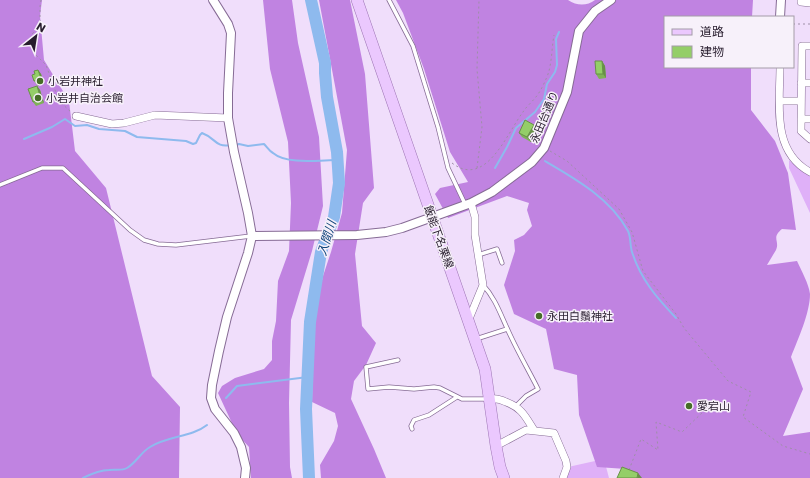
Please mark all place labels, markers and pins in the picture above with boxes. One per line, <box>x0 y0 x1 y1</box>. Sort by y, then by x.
place label: 小岩井神社 <box>48 73 103 89</box>
marker: 小岩井神社 <box>35 76 45 86</box>
place label: 小岩井自治会館 <box>46 90 123 106</box>
marker: 小岩井自治会館 <box>33 93 43 103</box>
place label: 永田白鬚神社 <box>547 308 613 324</box>
marker: 永田白鬚神社 <box>534 311 544 321</box>
place label: 愛宕山 <box>697 398 730 414</box>
marker: 愛宕山 <box>684 401 694 411</box>

